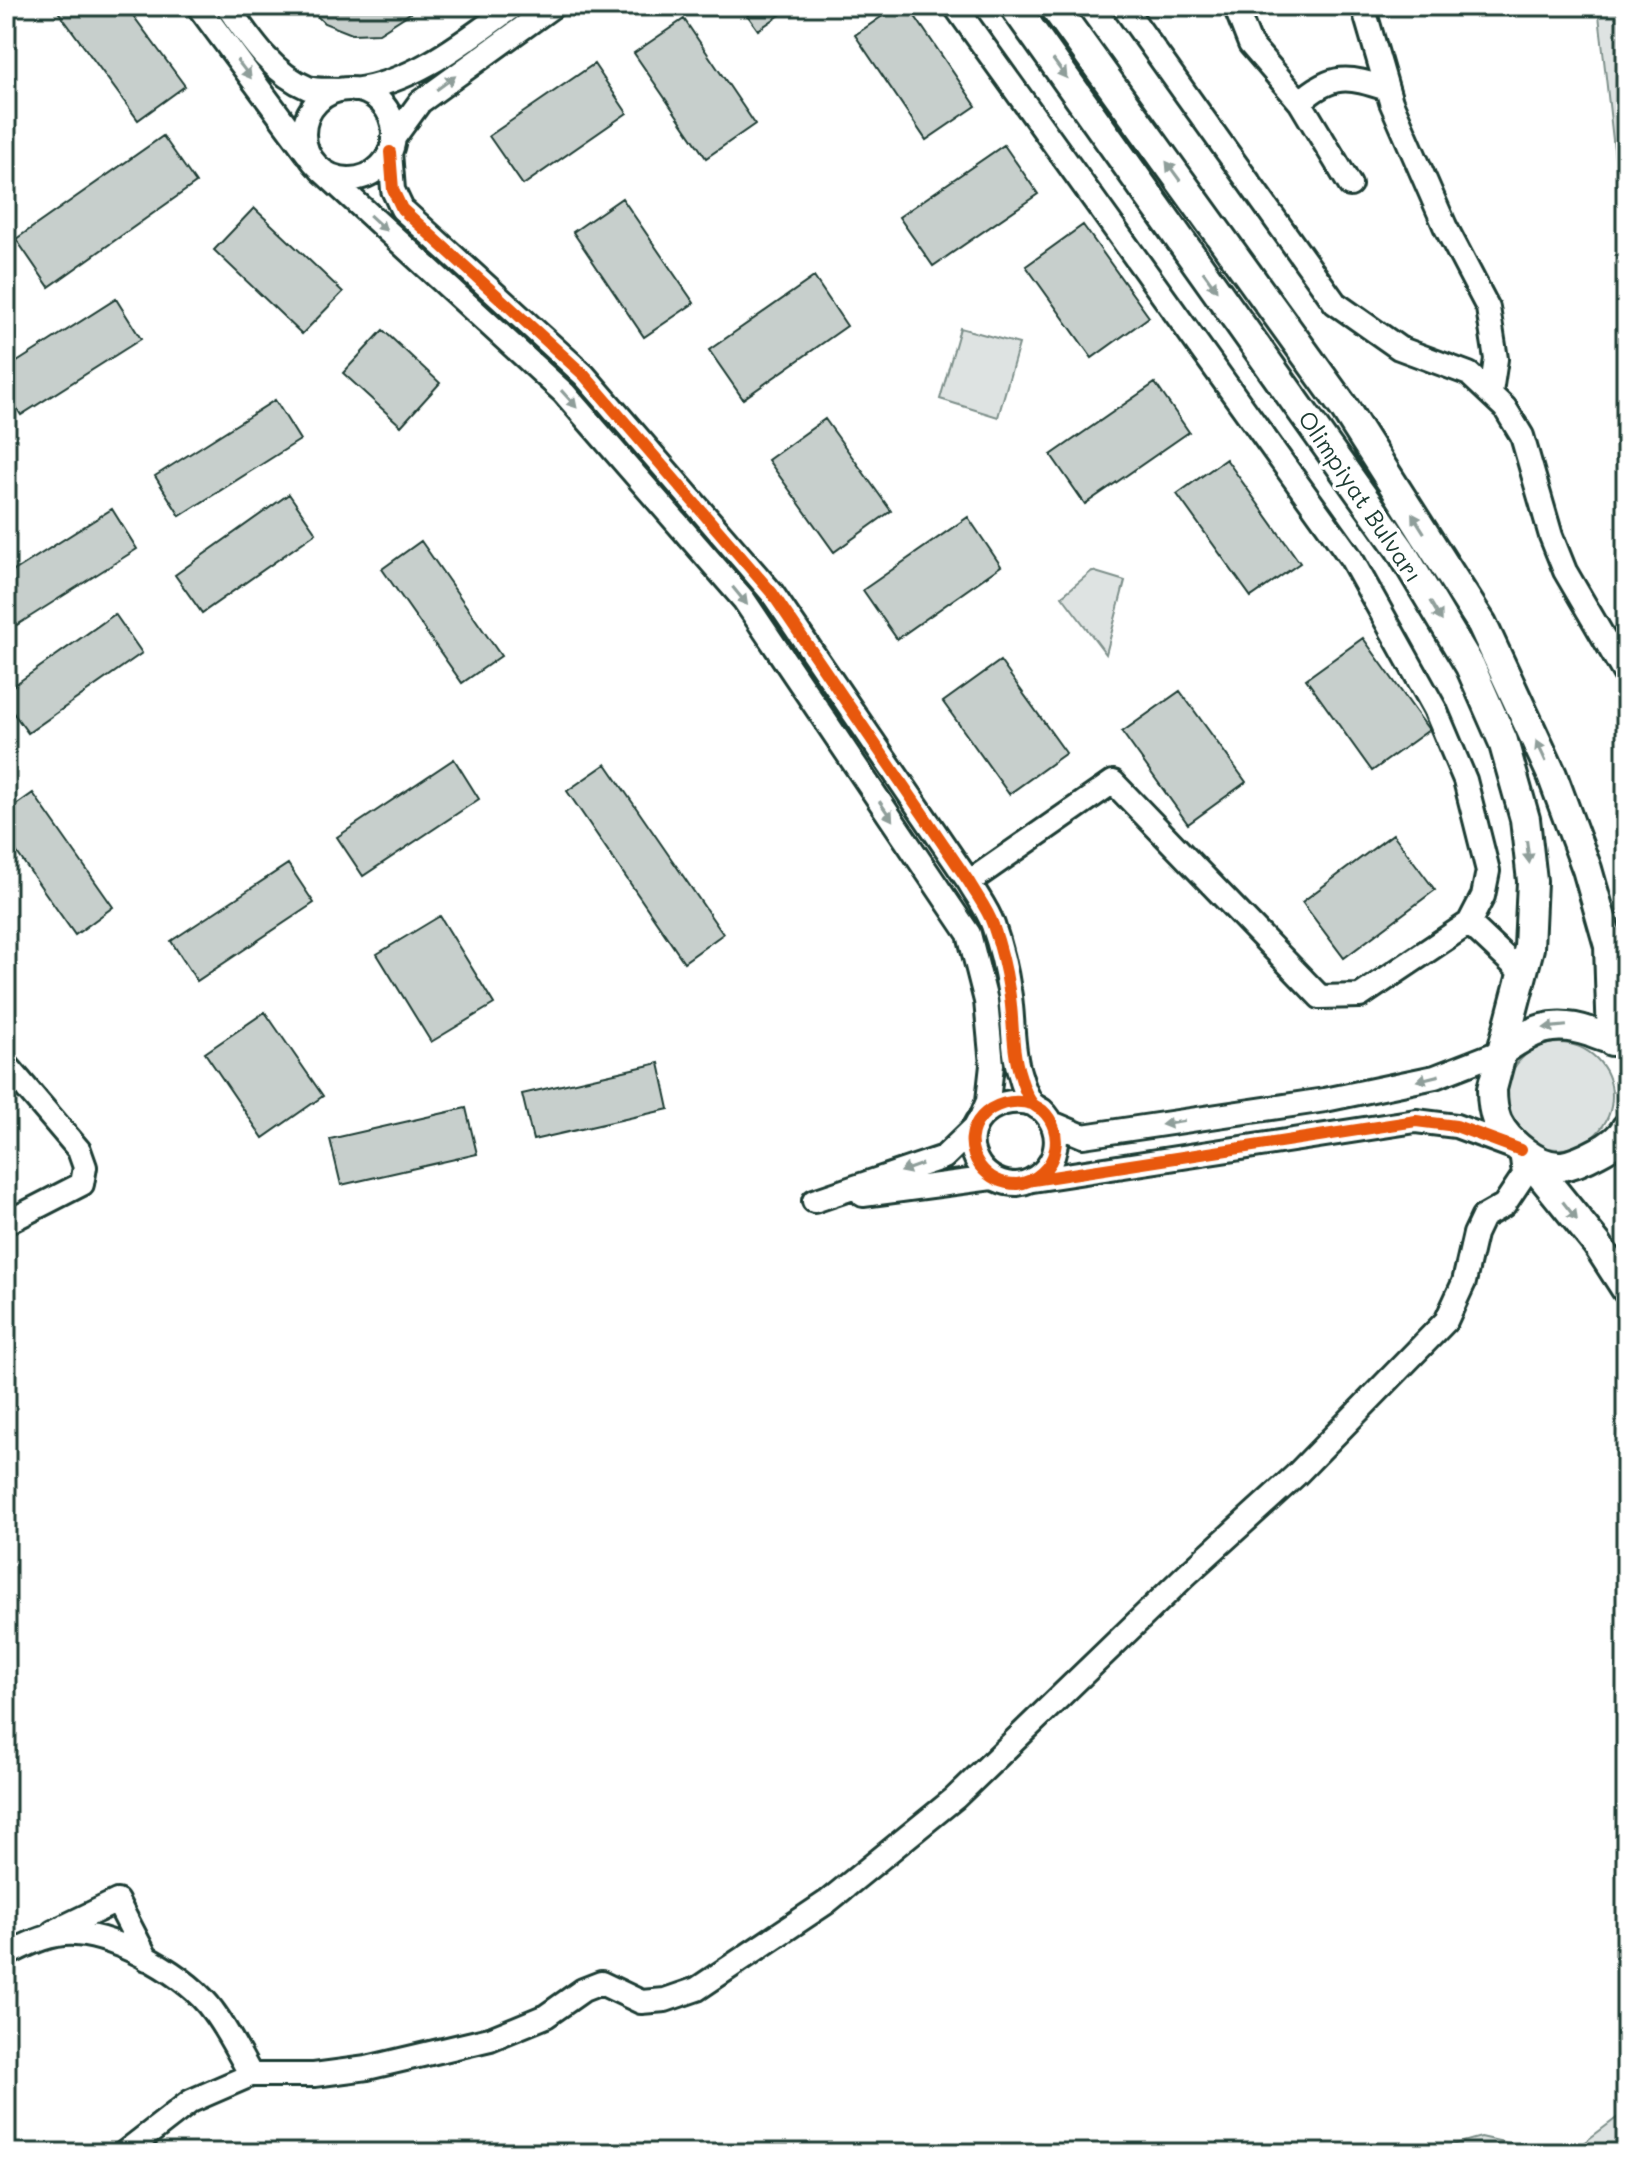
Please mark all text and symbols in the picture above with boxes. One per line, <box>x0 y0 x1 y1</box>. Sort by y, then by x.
one-way arrow <box>236 58 252 79</box>
one-way arrow <box>1052 58 1068 80</box>
one-way arrow <box>436 76 457 91</box>
one-way arrow <box>1166 161 1182 182</box>
one-way arrow <box>369 213 388 231</box>
one-way arrow <box>1202 271 1217 292</box>
one-way arrow <box>560 390 578 409</box>
street label: Olimpiyat Bulvarı <box>1292 404 1430 588</box>
one-way arrow <box>1410 512 1425 533</box>
one-way arrow <box>731 586 747 606</box>
one-way arrow <box>1429 600 1443 622</box>
one-way arrow <box>1534 739 1548 763</box>
one-way arrow <box>878 800 893 821</box>
one-way arrow <box>1522 839 1535 864</box>
one-way arrow <box>1542 1021 1567 1034</box>
one-way arrow <box>1416 1072 1441 1084</box>
one-way arrow <box>1160 1117 1185 1130</box>
one-way arrow <box>899 1162 923 1174</box>
one-way arrow <box>1561 1201 1578 1221</box>

